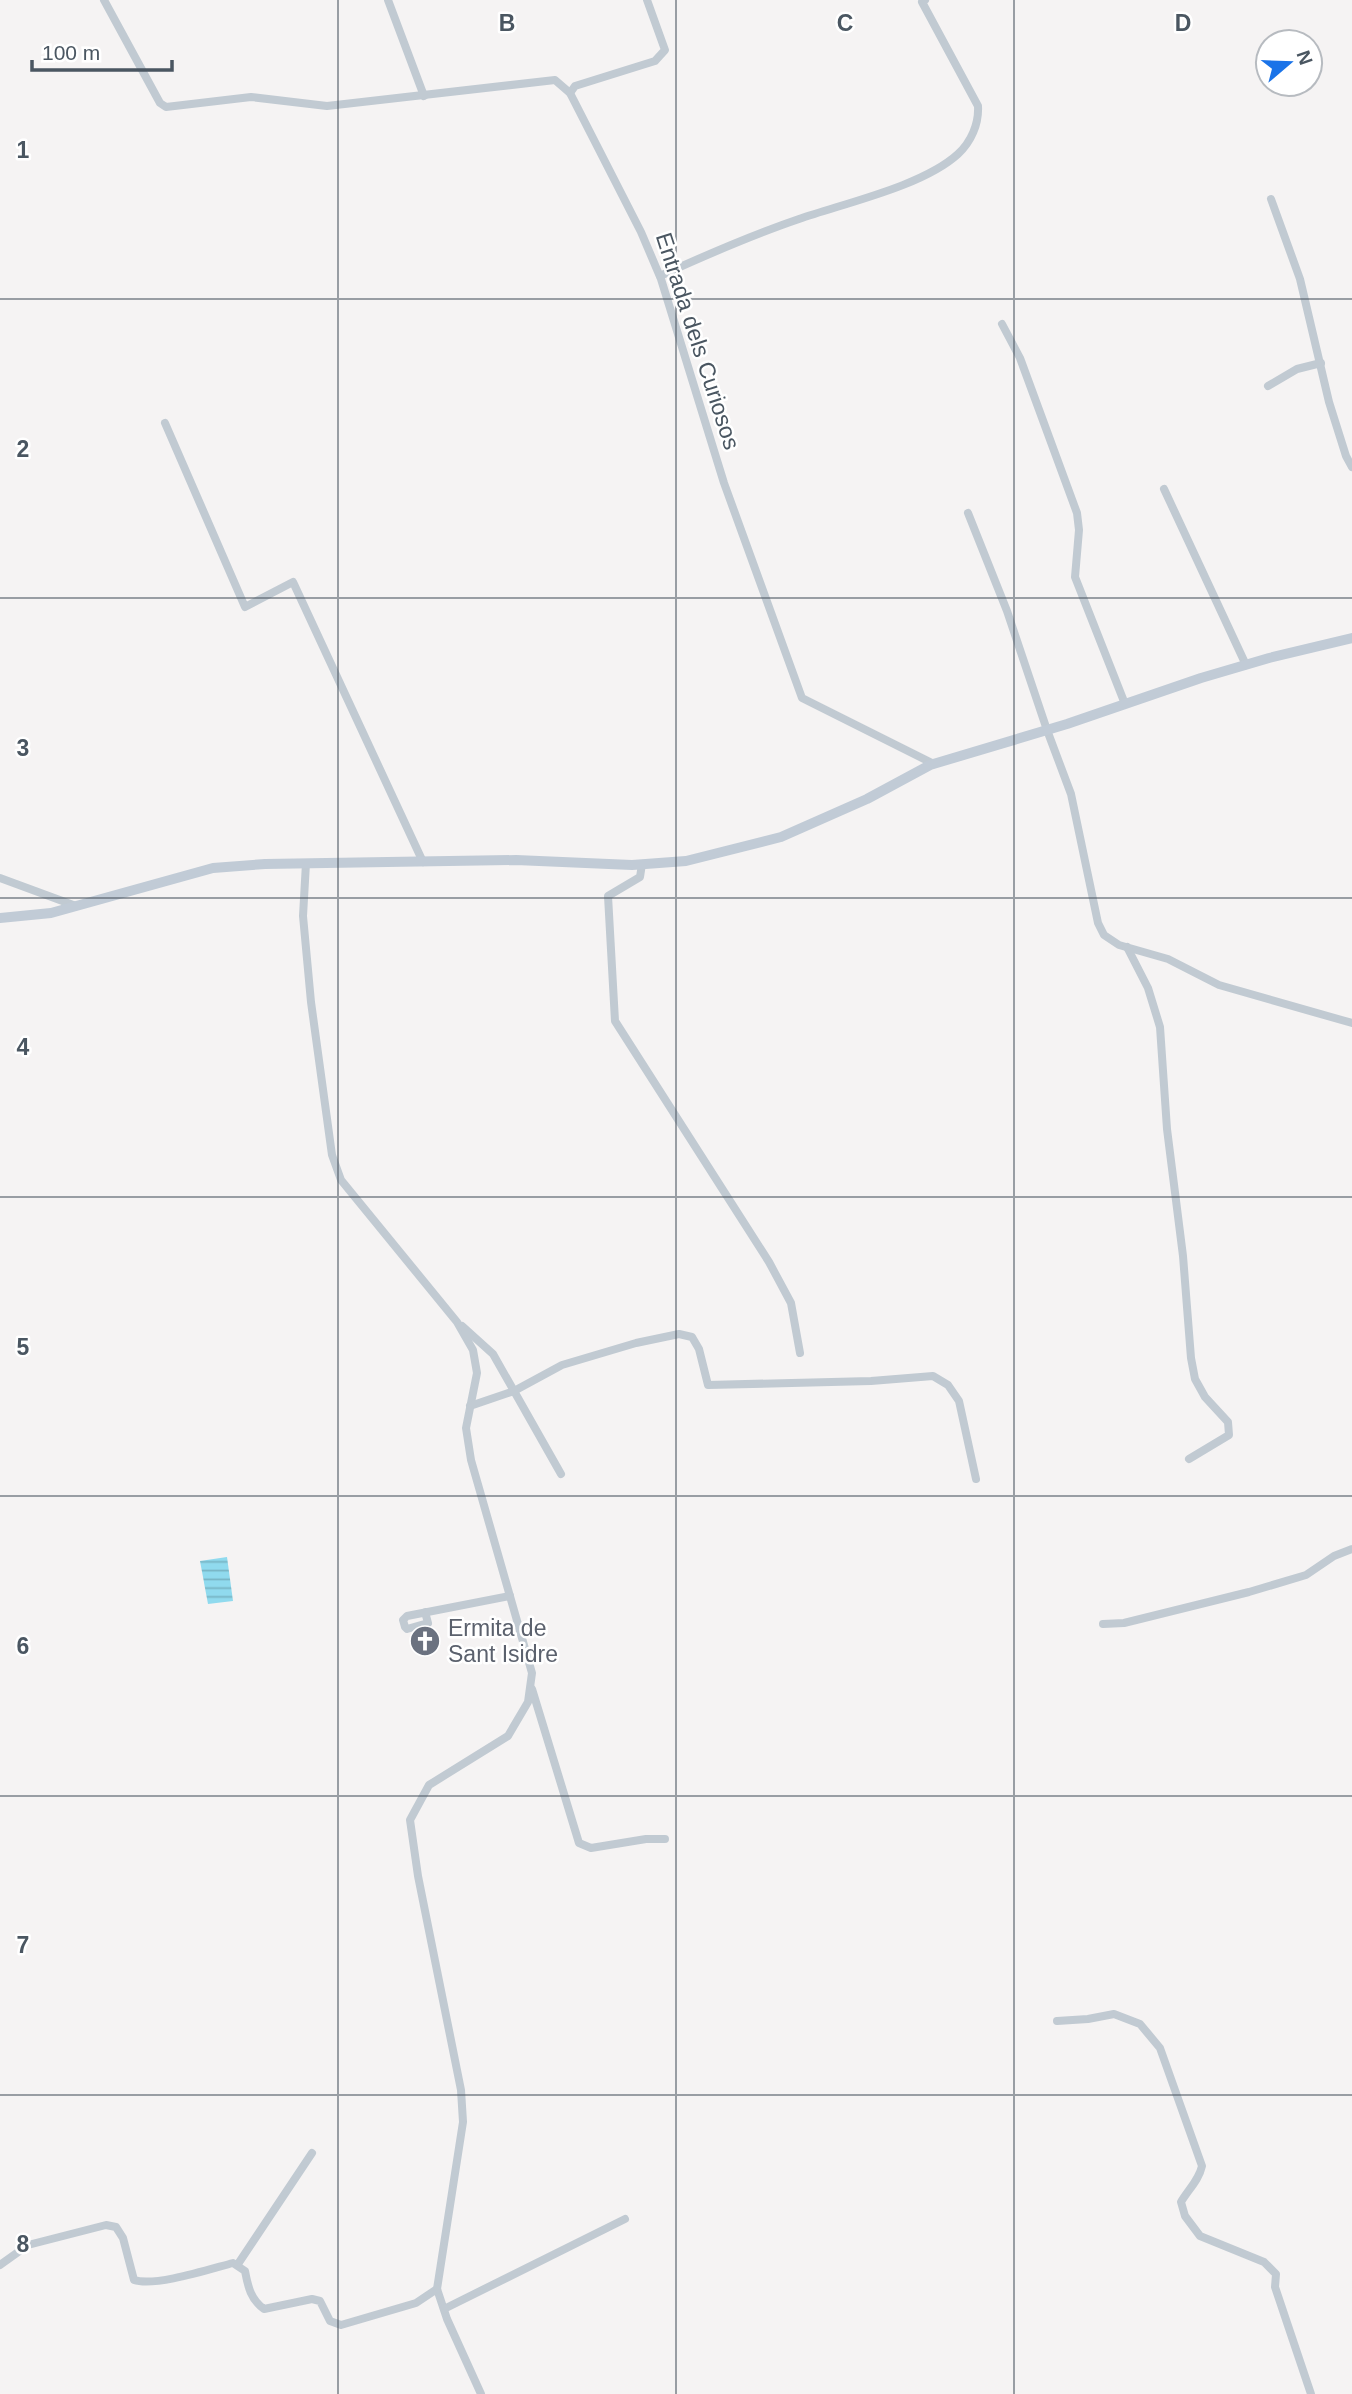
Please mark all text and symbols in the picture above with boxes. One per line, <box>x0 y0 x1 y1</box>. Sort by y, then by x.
text: B <box>499 10 515 36</box>
text: C <box>837 10 853 36</box>
text: D <box>1175 10 1191 36</box>
scale bar <box>32 28 172 72</box>
north arrow <box>1254 28 1324 98</box>
text: 100 m <box>42 41 100 64</box>
text: N <box>1292 48 1317 68</box>
text: 1 <box>17 137 30 163</box>
street label: Entrada dels Curiosos <box>651 229 745 453</box>
text: 2 <box>17 436 29 462</box>
text: 3 <box>17 735 29 761</box>
text: 4 <box>17 1034 30 1060</box>
text: 5 <box>17 1334 30 1360</box>
place label: Ermita de Sant Isidre <box>448 1615 558 1667</box>
church icon: Ermita de Sant Isidre <box>408 1624 442 1658</box>
text: 6 <box>17 1633 29 1659</box>
text: 7 <box>17 1932 29 1958</box>
text: 8 <box>17 2231 30 2257</box>

